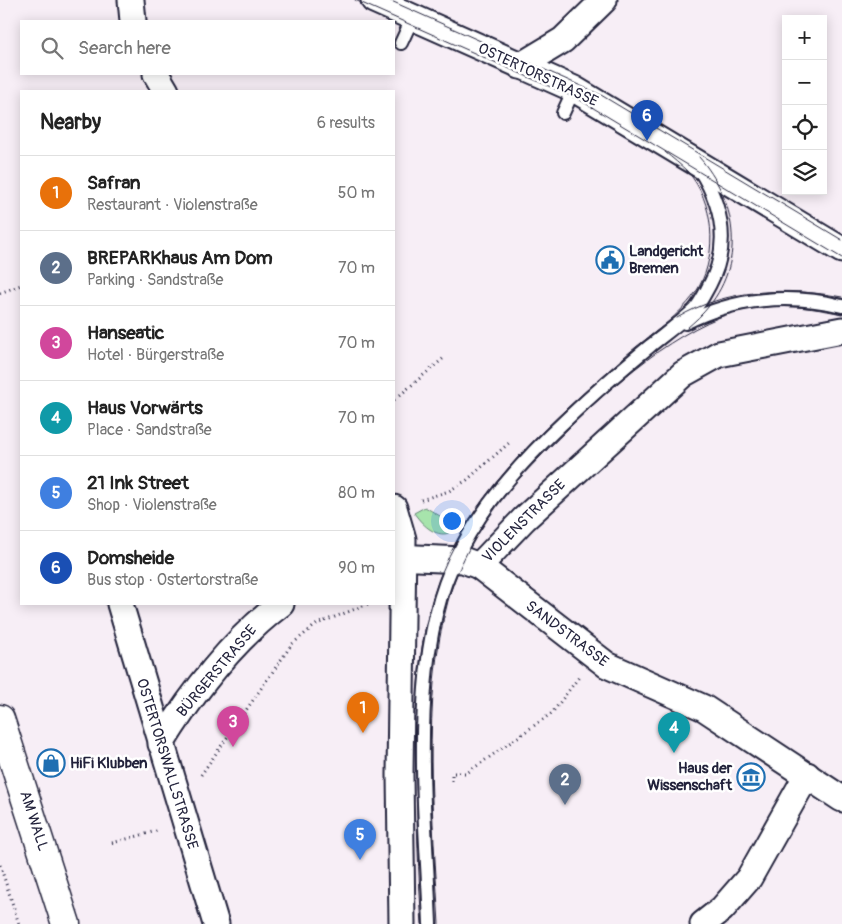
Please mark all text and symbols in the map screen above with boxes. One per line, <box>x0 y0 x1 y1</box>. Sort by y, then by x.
map controls <box>782 15 827 195</box>
button: + <box>782 15 827 60</box>
search box <box>20 20 395 75</box>
icon: search <box>38 34 66 62</box>
text: Search here <box>78 36 171 60</box>
street label: OSTERTORSTRASSE <box>475 39 601 111</box>
button: − <box>782 60 827 105</box>
pin: 6 <box>631 100 663 141</box>
button: locate <box>782 105 827 150</box>
text: Nearby <box>40 109 101 136</box>
text: 6 results <box>317 113 375 133</box>
button: layers <box>782 150 827 195</box>
text: Safran <box>87 171 140 195</box>
text: 1 <box>53 183 59 203</box>
text: 50 m <box>338 183 375 203</box>
text: Restaurant · Violenstraße <box>87 195 258 215</box>
place label: Landgericht Bremen <box>629 242 704 278</box>
public building icon: Landgericht Bremen <box>595 245 625 275</box>
text: BREPARKhaus Am Dom <box>87 246 273 270</box>
text: 2 <box>52 258 60 278</box>
text: 70 m <box>338 258 375 278</box>
text: Parking · Sandstraße <box>87 270 223 290</box>
text: Hanseatic <box>87 321 164 345</box>
text: 3 <box>52 333 60 353</box>
text: 70 m <box>338 333 375 353</box>
text: Hotel · Bürgerstraße <box>87 345 224 365</box>
text: Haus Vorwärts <box>87 396 203 420</box>
text: 4 <box>51 408 61 428</box>
text: 70 m <box>338 408 375 428</box>
text: Place · Sandstraße <box>87 420 212 440</box>
text: 21 Ink Street <box>87 471 189 495</box>
street label: VIOLENSTRASSE <box>478 475 570 567</box>
text: 5 <box>52 483 60 503</box>
text: 80 m <box>338 483 375 503</box>
text: Shop · Violenstraße <box>87 495 217 515</box>
your location <box>439 508 465 534</box>
text: Domsheide <box>87 546 174 570</box>
text: 6 <box>51 558 61 578</box>
text: 90 m <box>338 558 375 578</box>
text: Bus stop · Ostertorstraße <box>87 570 258 590</box>
street label: SANDSTRASSE <box>522 597 612 671</box>
street label: BÜRGERSTRASSE <box>173 621 261 721</box>
street label: OSTERTORSWALLSTRASSE <box>132 676 202 852</box>
pin: 1 <box>347 692 379 733</box>
pin: 3 <box>217 706 249 747</box>
pin: 4 <box>658 712 690 753</box>
shop icon: HiFi Klubben <box>36 748 66 778</box>
place label: HiFi Klubben <box>70 754 148 773</box>
place label: Haus der Wissenschaft <box>647 759 733 795</box>
museum icon: Haus der Wissenschaft <box>736 762 766 792</box>
pin: 2 <box>549 764 581 805</box>
street label: AM WALL <box>15 788 53 854</box>
pin: 5 <box>344 819 376 860</box>

